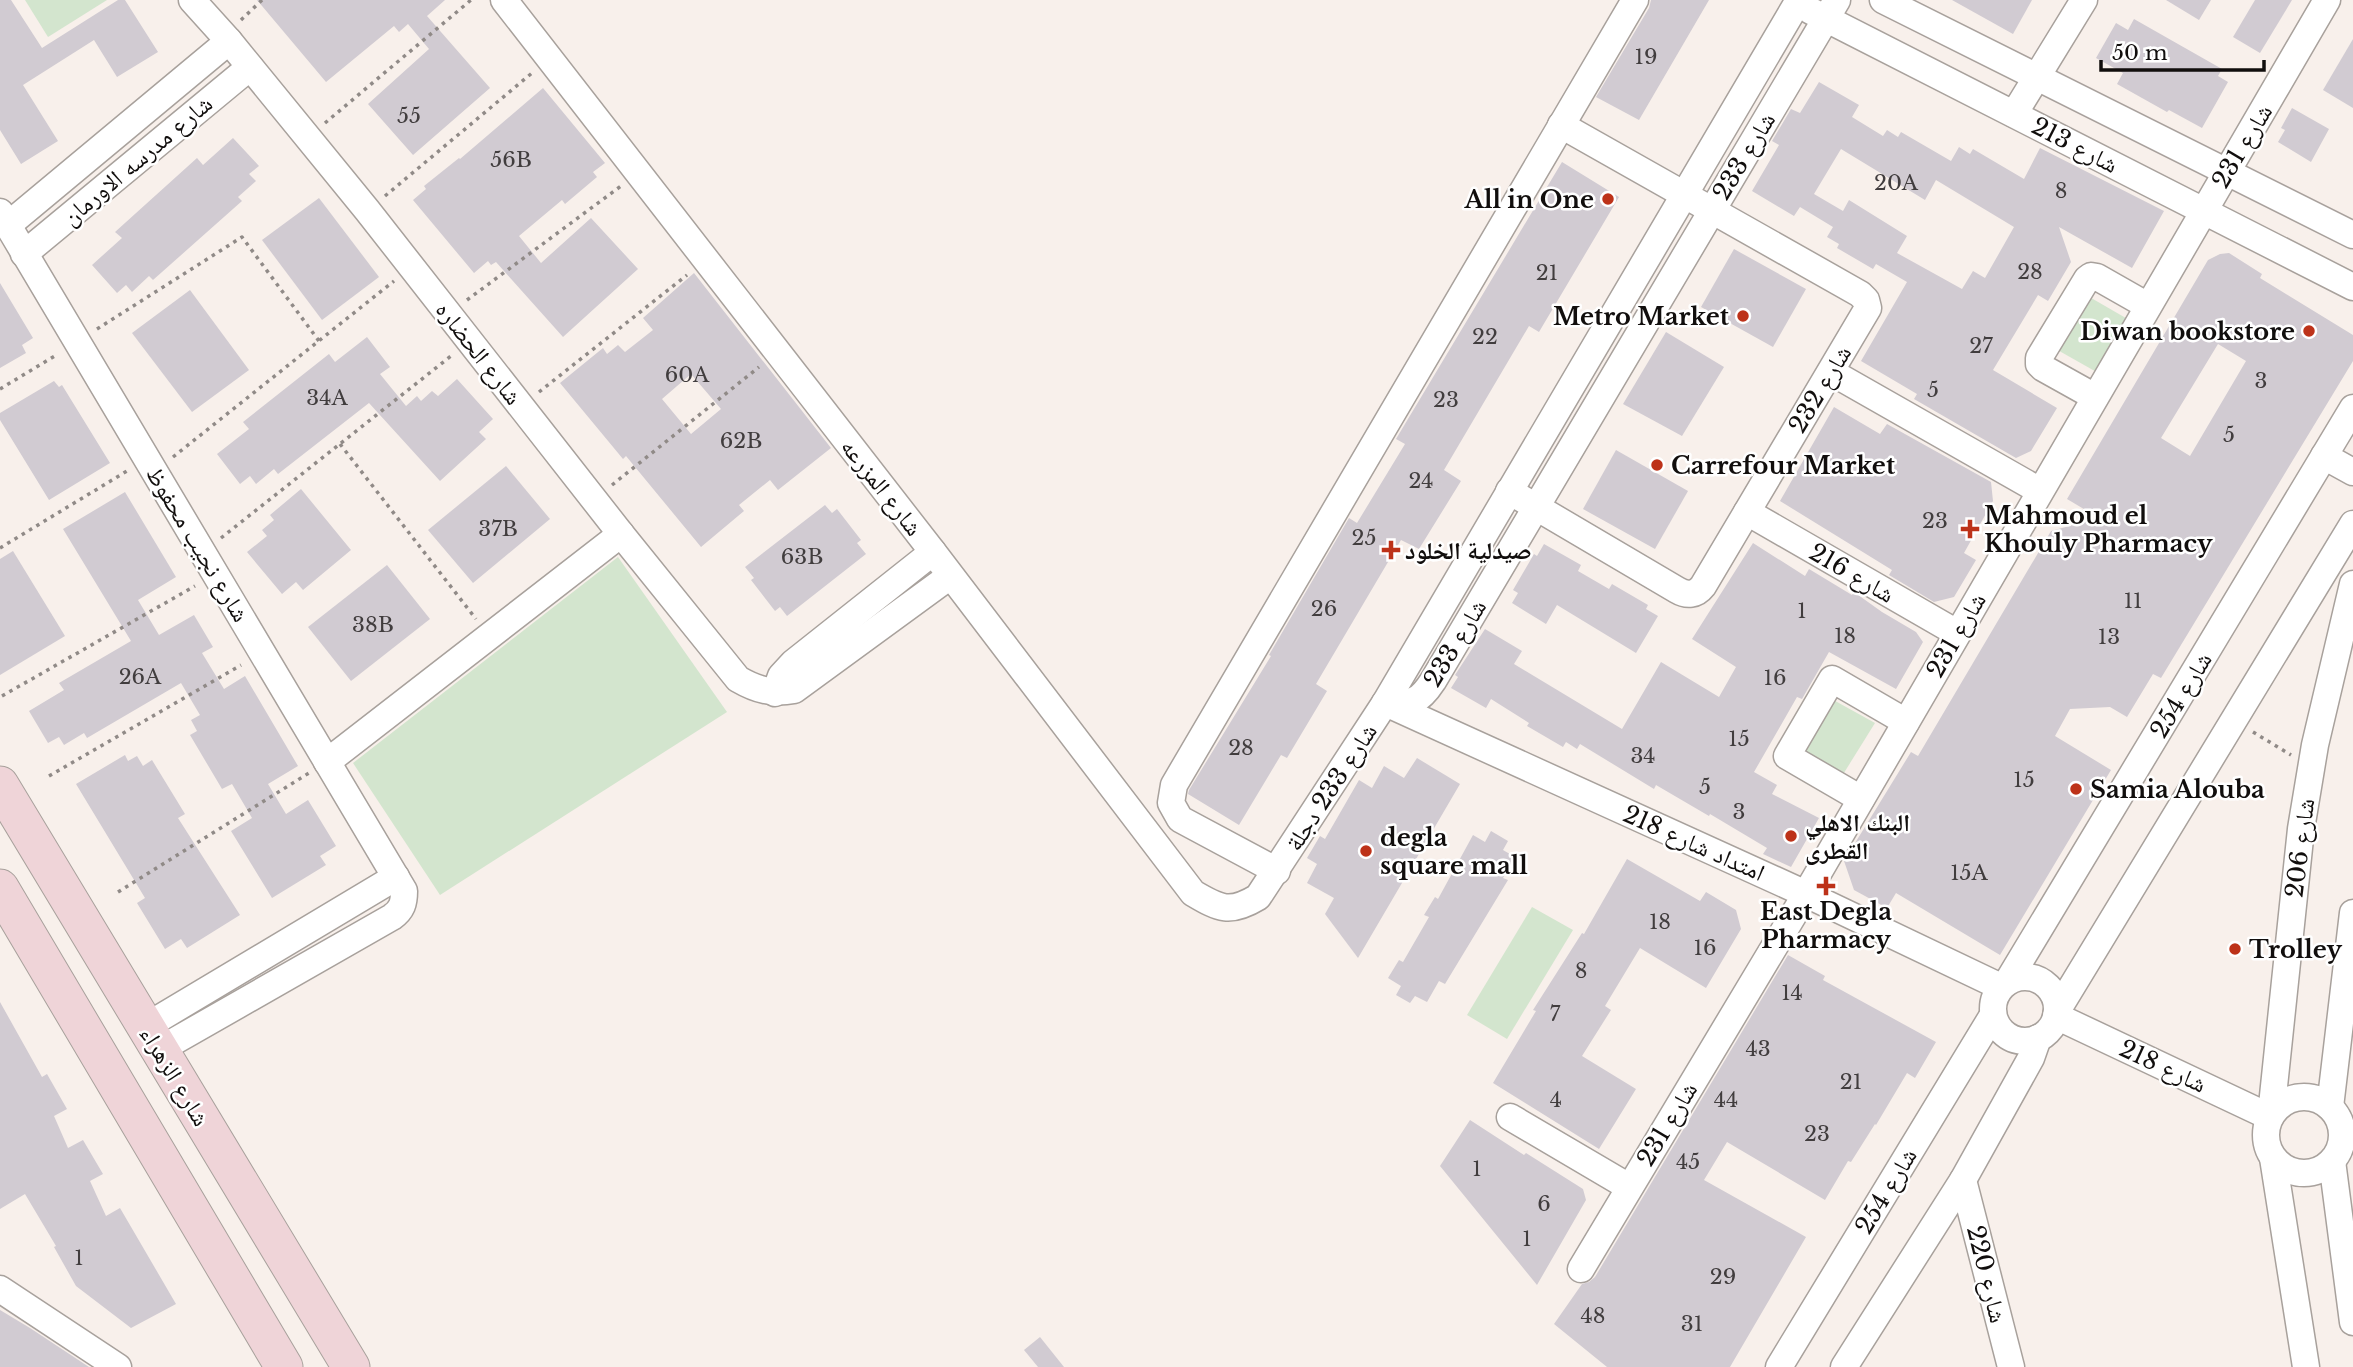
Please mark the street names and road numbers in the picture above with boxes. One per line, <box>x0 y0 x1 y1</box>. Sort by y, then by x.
street label: شارع مدرسه الاورمان <box>56 89 219 232</box>
street label: شارع 231 <box>2206 99 2279 194</box>
street label: شارع 233 <box>1707 107 1782 206</box>
street label: شارع 213 <box>2027 111 2123 180</box>
street label: شارع الحضاره <box>429 296 528 411</box>
street label: شارع 232 <box>1783 340 1858 439</box>
street label: شارع المزرعه <box>834 433 929 542</box>
street label: شارع نجيب محفوظ <box>139 461 256 627</box>
street label: شارع 216 <box>1804 537 1900 610</box>
street label: شارع 231 <box>1920 588 1993 683</box>
street label: شارع 233 <box>1418 594 1493 693</box>
street label: شارع 254 <box>2144 647 2219 744</box>
street label: شارع 233 دجلة <box>1279 718 1384 857</box>
street label: شارع 206 <box>2280 797 2321 899</box>
street label: امتداد شارع 218 <box>1618 799 1769 888</box>
street label: شارع الزهراء <box>133 1021 216 1132</box>
street label: شارع 218 <box>2115 1033 2211 1100</box>
street label: شارع 231 <box>1631 1077 1704 1172</box>
street label: شارع 254 <box>1849 1143 1924 1240</box>
street label: شارع 220 <box>1960 1222 2013 1326</box>

